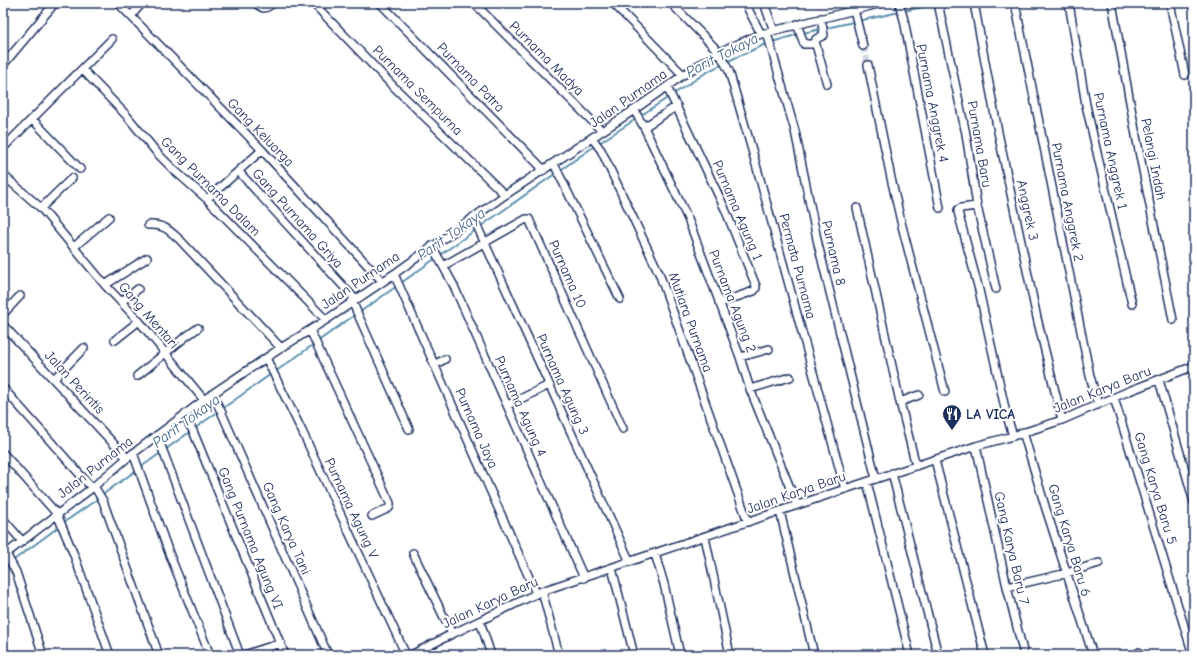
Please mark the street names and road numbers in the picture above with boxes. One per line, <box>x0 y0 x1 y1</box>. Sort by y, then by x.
street label: Purnama Madya <box>506 17 588 99</box>
street label: Purnama Patra <box>433 39 508 116</box>
street label: Purnama Sempurna <box>369 42 466 139</box>
street label: Purnama Anggrek 4 <box>913 42 952 164</box>
street label: Jalan Purnama <box>586 65 670 131</box>
street label: Purnama Anggrek 1 <box>1090 91 1131 211</box>
street label: Gang Keluarga <box>224 94 298 170</box>
street label: Purnama Baru <box>964 99 995 189</box>
street label: Pelangi Indah <box>1137 117 1170 201</box>
street label: Gang Purnama Dalam <box>157 133 264 240</box>
street label: Purnama Anggrek 2 <box>1048 141 1087 263</box>
street label: Purnama Agung 1 <box>709 158 766 263</box>
street label: Gang Purnama Griya <box>248 165 347 272</box>
street label: Anggrek 3 <box>1013 178 1042 242</box>
street label: Permata Purnama <box>775 212 820 321</box>
street label: Purnama 8 <box>818 219 849 287</box>
street label: Purnama 10 <box>545 237 590 311</box>
street label: Purnama Agung 2 <box>705 247 760 355</box>
street label: Jalan Purnama <box>318 248 403 313</box>
street label: Mutiara Purnama <box>665 270 716 374</box>
street label: Gang Mentari <box>115 278 182 352</box>
street label: Purnama Agung 3 <box>533 331 592 437</box>
street label: Jalan Perintis <box>41 347 108 418</box>
street label: Purnama Agung 4 <box>491 353 550 459</box>
street label: Jalan Karya Baru <box>1051 362 1153 417</box>
street label: Purnama Jaya <box>451 386 502 471</box>
street label: Gang Karya Baru 5 <box>1130 430 1181 546</box>
street label: Jalan Purnama <box>54 433 136 502</box>
street label: Purnama Agung V <box>321 455 383 562</box>
street label: Gang Purnama Agung VI <box>214 465 287 612</box>
street label: Jalan Karya Baru <box>744 468 848 517</box>
street label: Gang Karya Tani <box>258 479 315 577</box>
street label: Gang Karya Baru 6 <box>1044 482 1095 598</box>
street label: Gang Karya Baru 7 <box>990 490 1033 607</box>
street label: Jalan Karya Baru <box>440 573 541 632</box>

